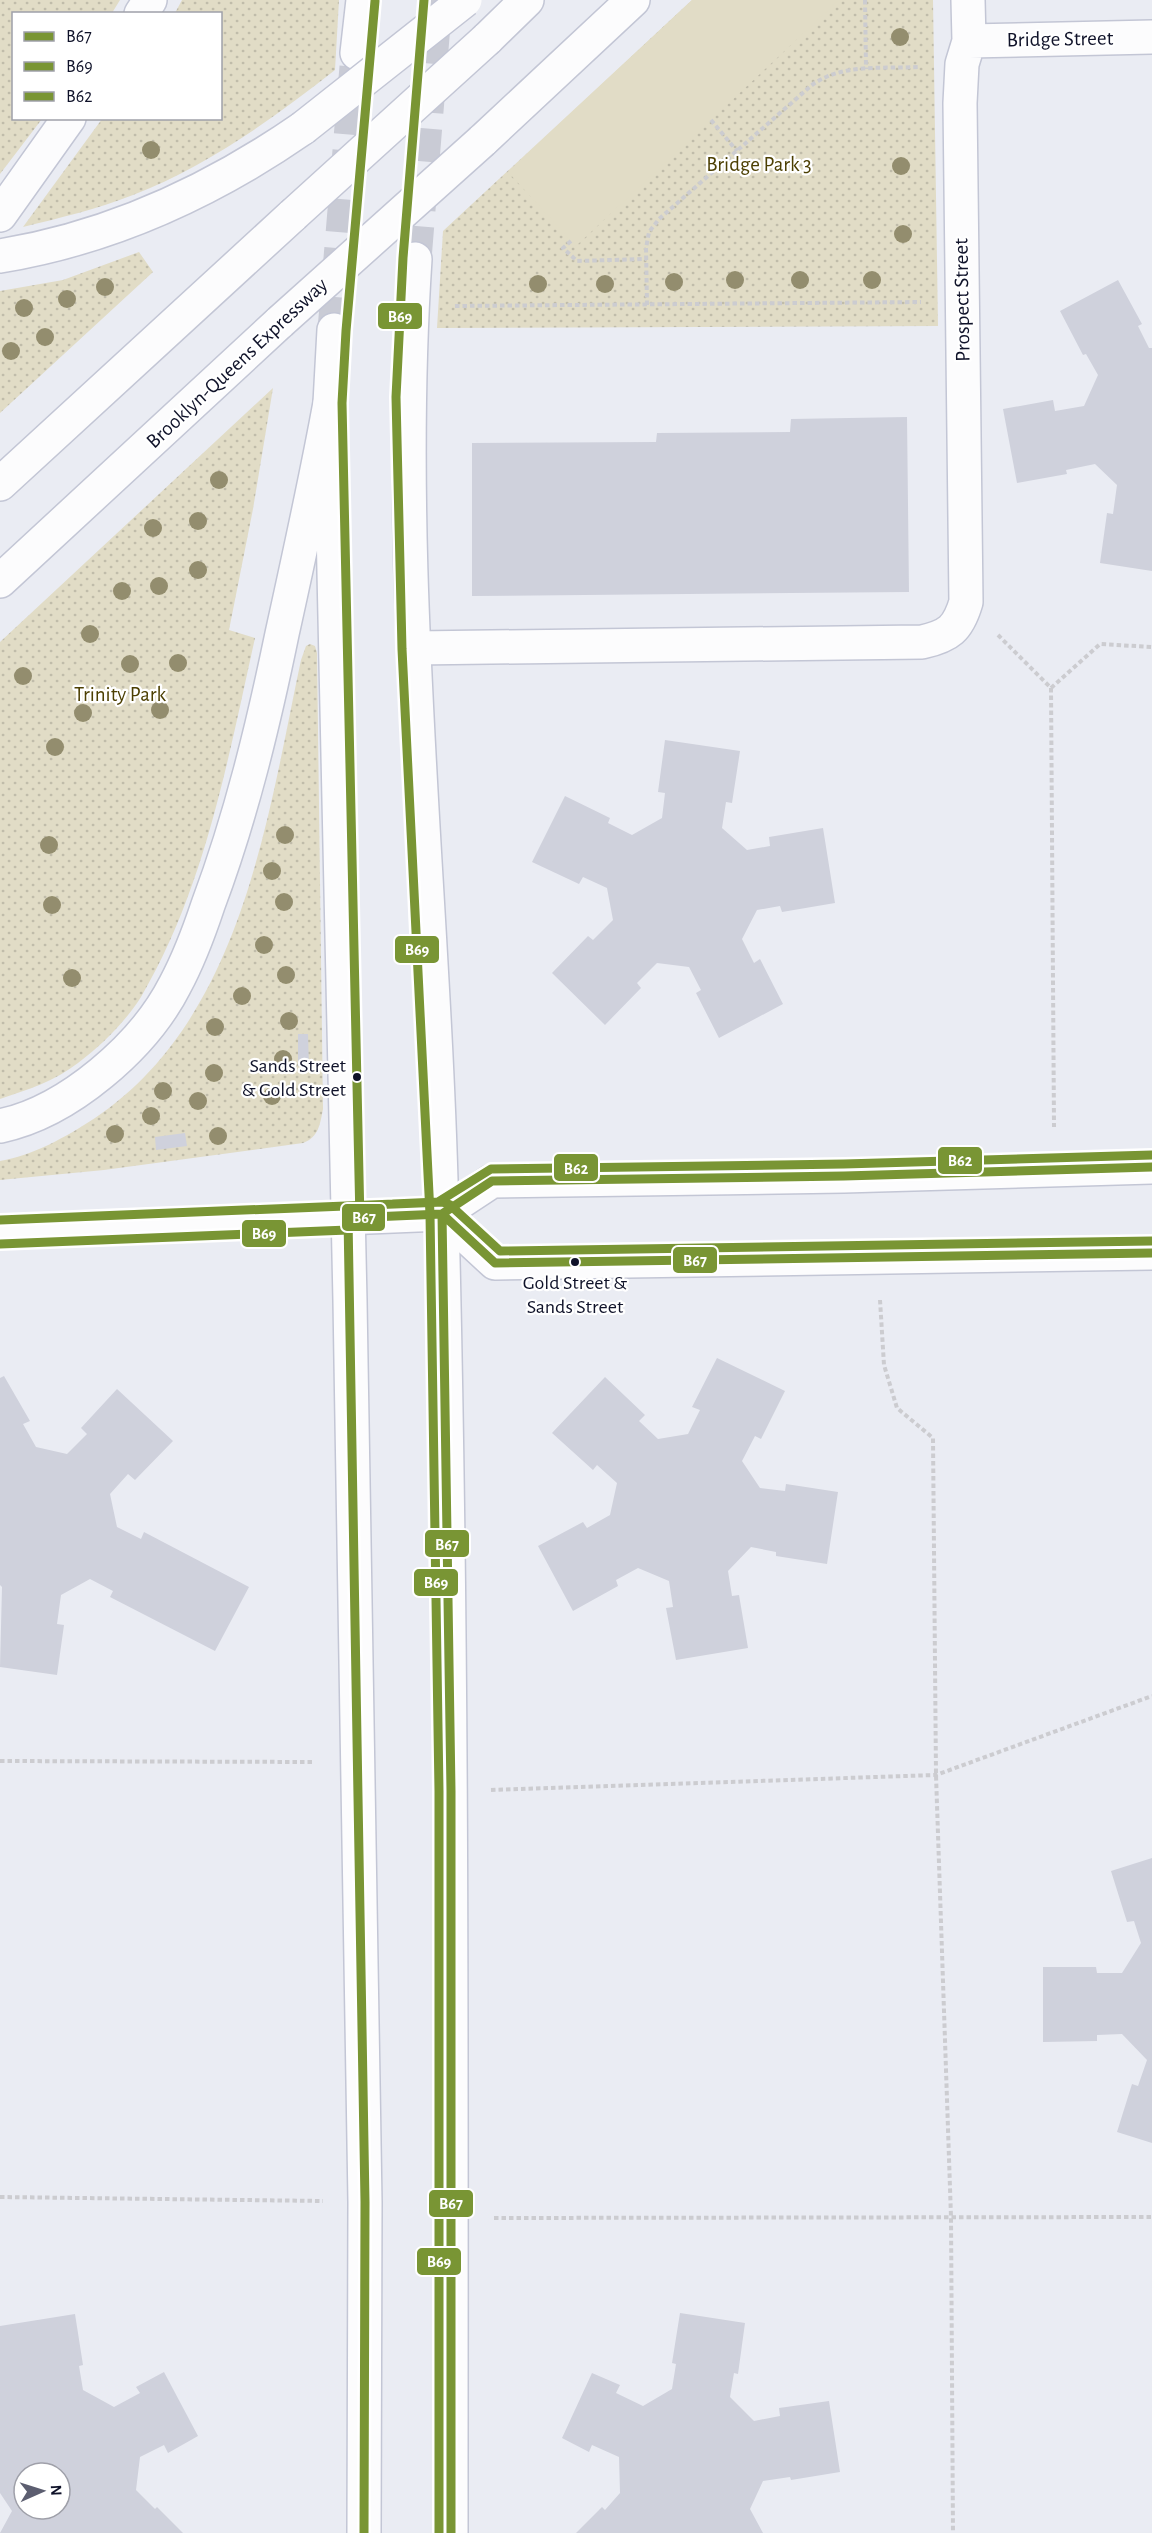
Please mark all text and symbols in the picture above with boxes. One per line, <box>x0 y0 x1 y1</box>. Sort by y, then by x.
legend <box>12 12 222 120</box>
text: B67 <box>66 28 92 46</box>
street label: Bridge Street <box>1007 28 1114 50</box>
text: B69 <box>66 58 93 76</box>
text: B62 <box>66 88 92 106</box>
park label: Bridge Park 3 <box>706 154 812 175</box>
street label: Prospect Street <box>950 238 974 362</box>
street label: Brooklyn-Queens Expressway <box>142 274 332 452</box>
line badge: B69 <box>377 302 423 330</box>
text: B69 <box>388 309 413 325</box>
park label: Trinity Park <box>74 684 166 705</box>
line badge: B69 <box>394 935 440 964</box>
text: B69 <box>405 942 430 958</box>
place label: Sands Street & Gold Street <box>242 1056 347 1100</box>
marker: Sands Street & Gold Street <box>351 1071 363 1083</box>
line badge: B62 <box>937 1146 983 1175</box>
line badge: B62 <box>553 1153 599 1182</box>
text: B62 <box>948 1153 973 1169</box>
text: B62 <box>564 1161 589 1177</box>
line badge: B67 <box>341 1203 386 1232</box>
text: B67 <box>352 1210 376 1226</box>
line badge: B69 <box>241 1219 287 1248</box>
text: B69 <box>252 1226 277 1242</box>
line badge: B67 <box>672 1246 718 1274</box>
text: B67 <box>683 1253 707 1269</box>
marker: Gold Street & Sands Street <box>569 1256 581 1268</box>
place label: Gold Street & Sands Street <box>523 1273 627 1317</box>
line badge: B67 <box>424 1529 470 1558</box>
text: B67 <box>435 1537 459 1553</box>
line badge: B69 <box>413 1568 459 1597</box>
text: B69 <box>424 1575 449 1591</box>
line badge: B67 <box>428 2189 474 2218</box>
text: B67 <box>439 2196 463 2212</box>
line badge: B69 <box>416 2247 462 2276</box>
text: B69 <box>427 2254 452 2270</box>
north arrow <box>12 2461 72 2521</box>
text: N <box>48 2484 64 2496</box>

